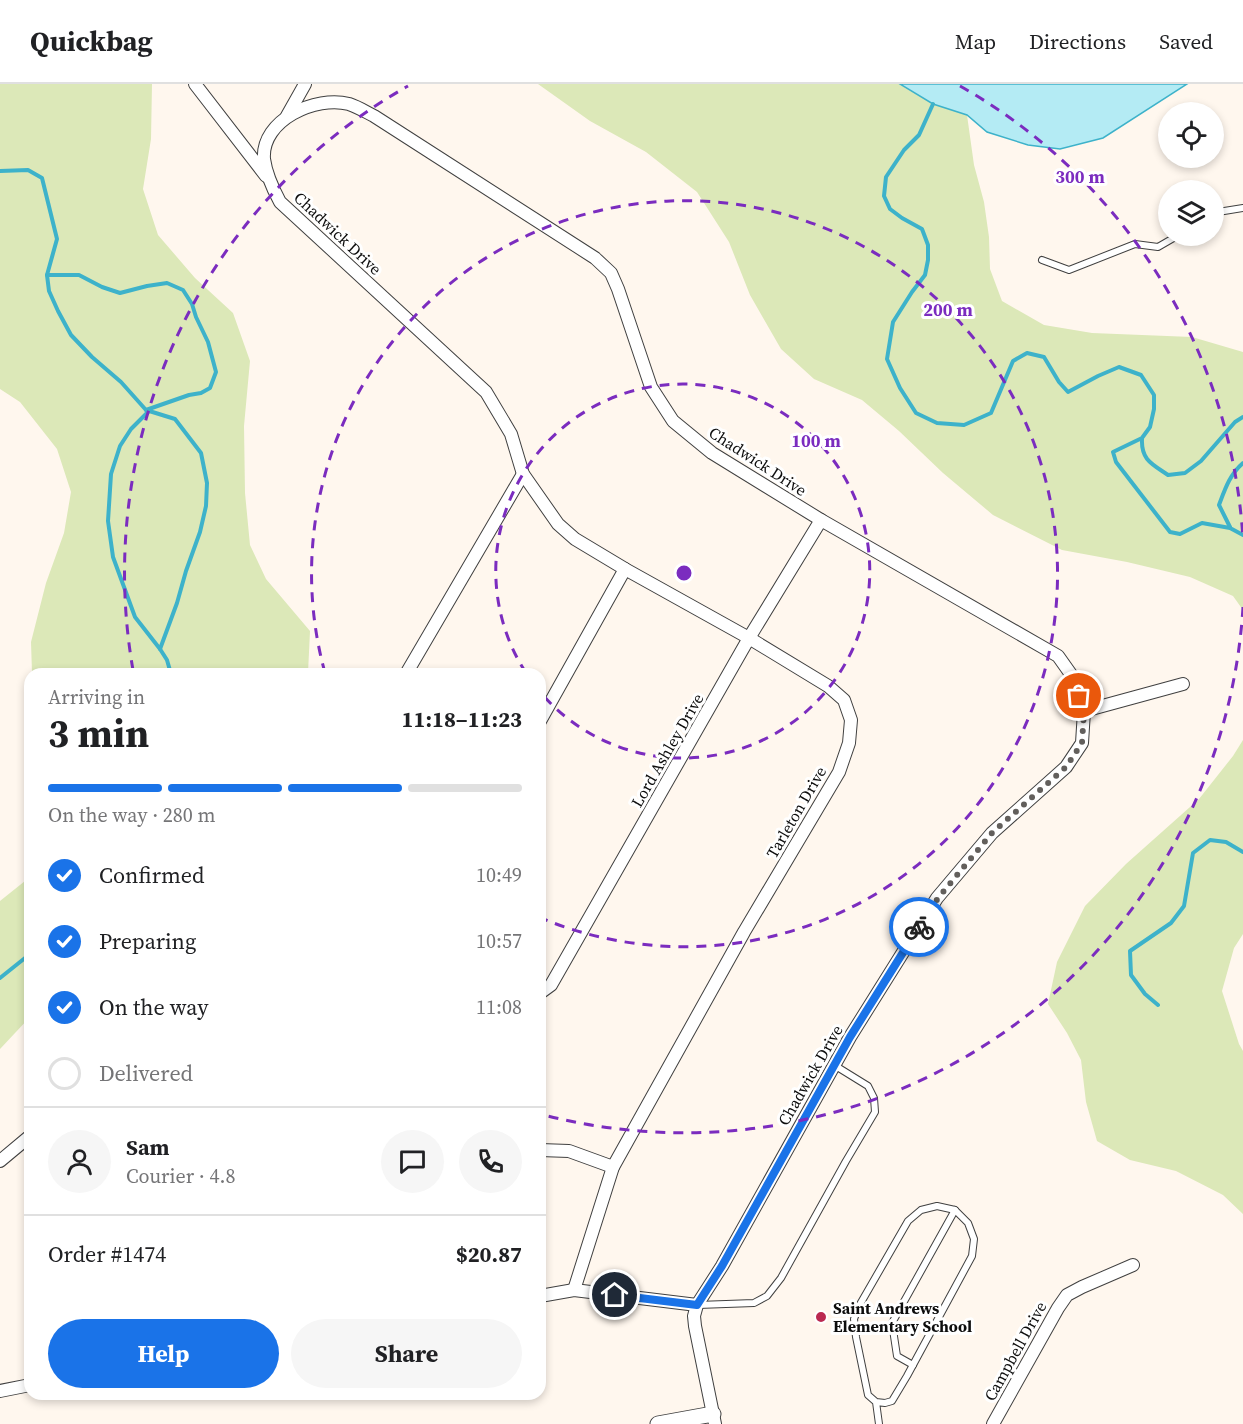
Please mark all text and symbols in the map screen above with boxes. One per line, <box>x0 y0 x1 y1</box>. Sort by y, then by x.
text: Quickbag <box>30 22 153 60</box>
text: Map <box>955 27 996 56</box>
text: Directions <box>1029 27 1126 56</box>
text: Saved <box>1159 27 1213 56</box>
map controls <box>1158 102 1224 246</box>
button: locate <box>1158 102 1224 168</box>
text: 300 m <box>1055 164 1105 189</box>
button: layers <box>1158 180 1224 246</box>
street label: Chadwick Drive <box>289 187 387 279</box>
text: 200 m <box>923 297 973 322</box>
street label: Chadwick Drive <box>705 421 811 501</box>
text: 100 m <box>791 428 841 453</box>
centre of rings <box>674 563 694 583</box>
pin <box>1053 670 1104 721</box>
icon: bag <box>1062 679 1095 712</box>
text: Arriving in <box>48 683 145 711</box>
street label: Lord Ashley Drive <box>625 689 709 811</box>
text: 11:18–11:23 <box>402 704 522 734</box>
text: 3 min <box>48 707 149 760</box>
street label: Tarleton Drive <box>761 762 831 862</box>
text: On the way · 280 m <box>48 801 215 829</box>
icon: check <box>48 859 81 892</box>
text: Confirmed <box>99 860 204 890</box>
text: 10:49 <box>476 861 522 889</box>
courier <box>889 897 949 957</box>
icon: bike <box>903 911 936 944</box>
icon: check <box>48 925 81 958</box>
text: Preparing <box>99 926 196 956</box>
text: 10:57 <box>476 927 522 955</box>
icon: check <box>48 991 81 1024</box>
text: On the way <box>99 992 208 1022</box>
text: 11:08 <box>476 993 522 1021</box>
street label: Chadwick Drive <box>772 1021 848 1129</box>
text: Delivered <box>99 1058 193 1088</box>
button: person <box>48 1130 111 1193</box>
button: chat <box>381 1130 444 1193</box>
button: phone <box>459 1130 522 1193</box>
text: Sam <box>126 1132 170 1162</box>
text: Courier · 4.8 <box>126 1162 235 1190</box>
text: Order #1474 <box>48 1239 166 1269</box>
text: $20.87 <box>456 1239 522 1269</box>
pin <box>589 1269 640 1320</box>
icon: home <box>598 1278 631 1311</box>
place label: Saint Andrews Elementary School <box>833 1297 972 1337</box>
street label: Campbell Drive <box>979 1297 1051 1405</box>
marker: Saint Andrews Elementary School <box>814 1310 828 1324</box>
button: Help <box>48 1319 279 1388</box>
button: Share <box>291 1319 522 1388</box>

